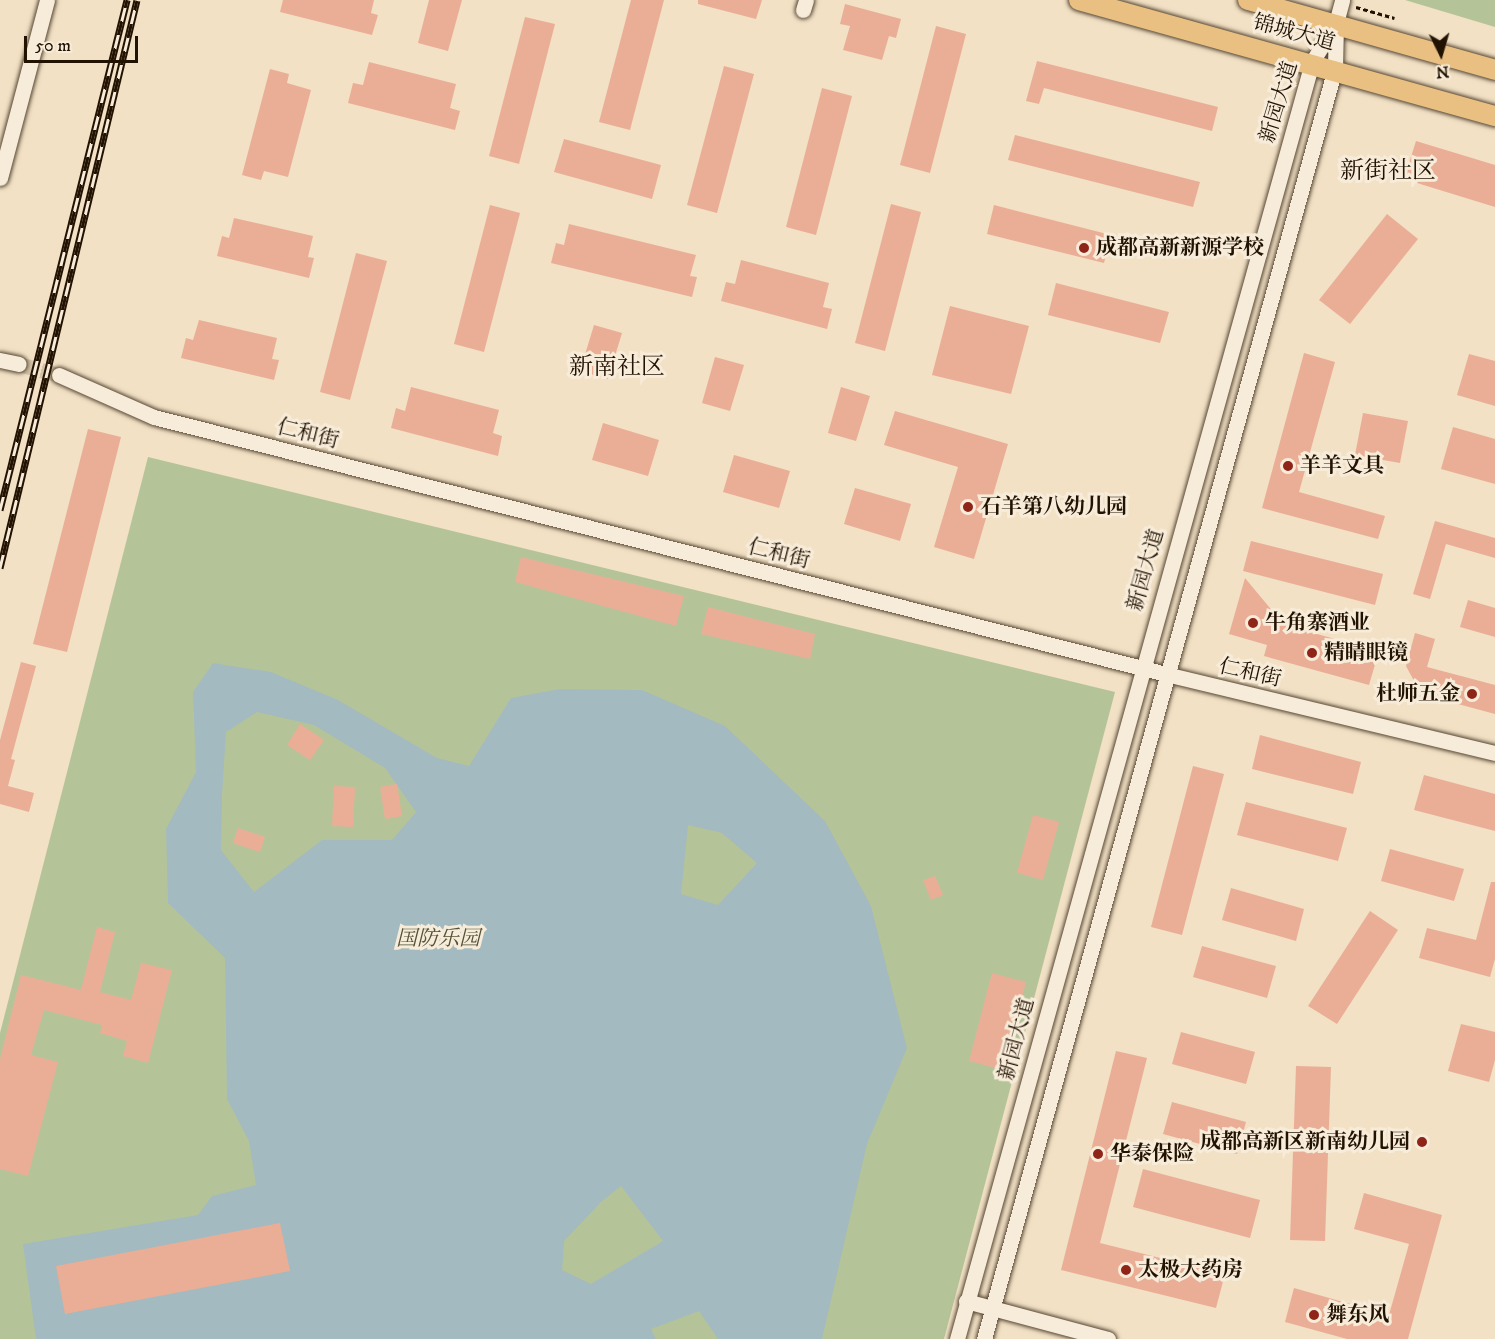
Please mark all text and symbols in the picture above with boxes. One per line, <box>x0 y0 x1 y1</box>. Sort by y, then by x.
street label: 锦城大道 <box>1250 10 1338 56</box>
scale bar <box>27 24 141 62</box>
north arrow <box>1411 24 1471 84</box>
text: 50 m <box>35 35 71 57</box>
street label: 新园大道 <box>1255 58 1303 146</box>
text: N <box>1435 61 1450 82</box>
district label: 新街社区 <box>1340 158 1436 186</box>
place label: 成都高新新源学校 <box>1096 235 1264 261</box>
marker: 成都高新新源学校 <box>1077 241 1091 255</box>
district label: 新南社区 <box>569 354 665 382</box>
street label: 仁和街 <box>274 414 342 454</box>
place label: 羊羊文具 <box>1300 453 1384 479</box>
marker: 羊羊文具 <box>1281 459 1295 473</box>
place label: 石羊第八幼儿园 <box>980 494 1127 520</box>
marker: 石羊第八幼儿园 <box>961 500 975 514</box>
street label: 新园大道 <box>1122 526 1170 614</box>
street label: 仁和街 <box>745 534 813 574</box>
place label: 牛角寨酒业 <box>1265 610 1370 636</box>
marker: 牛角寨酒业 <box>1246 616 1260 630</box>
place label: 精睛眼镜 <box>1324 640 1408 666</box>
marker: 精睛眼镜 <box>1305 646 1319 660</box>
street label: 仁和街 <box>1216 654 1284 692</box>
place label: 杜师五金 <box>1376 681 1460 707</box>
marker: 杜师五金 <box>1465 687 1479 701</box>
park label: 国防乐园 <box>396 926 480 952</box>
street label: 新园大道 <box>994 995 1040 1083</box>
place label: 成都高新区新南幼儿园 <box>1200 1129 1410 1155</box>
marker: 成都高新区新南幼儿园 <box>1415 1135 1429 1149</box>
place label: 华泰保险 <box>1110 1141 1194 1167</box>
marker: 华泰保险 <box>1091 1147 1105 1161</box>
place label: 太极大药房 <box>1138 1257 1243 1283</box>
marker: 太极大药房 <box>1119 1263 1133 1277</box>
place label: 舞东风 <box>1326 1302 1389 1328</box>
marker: 舞东风 <box>1307 1308 1321 1322</box>

